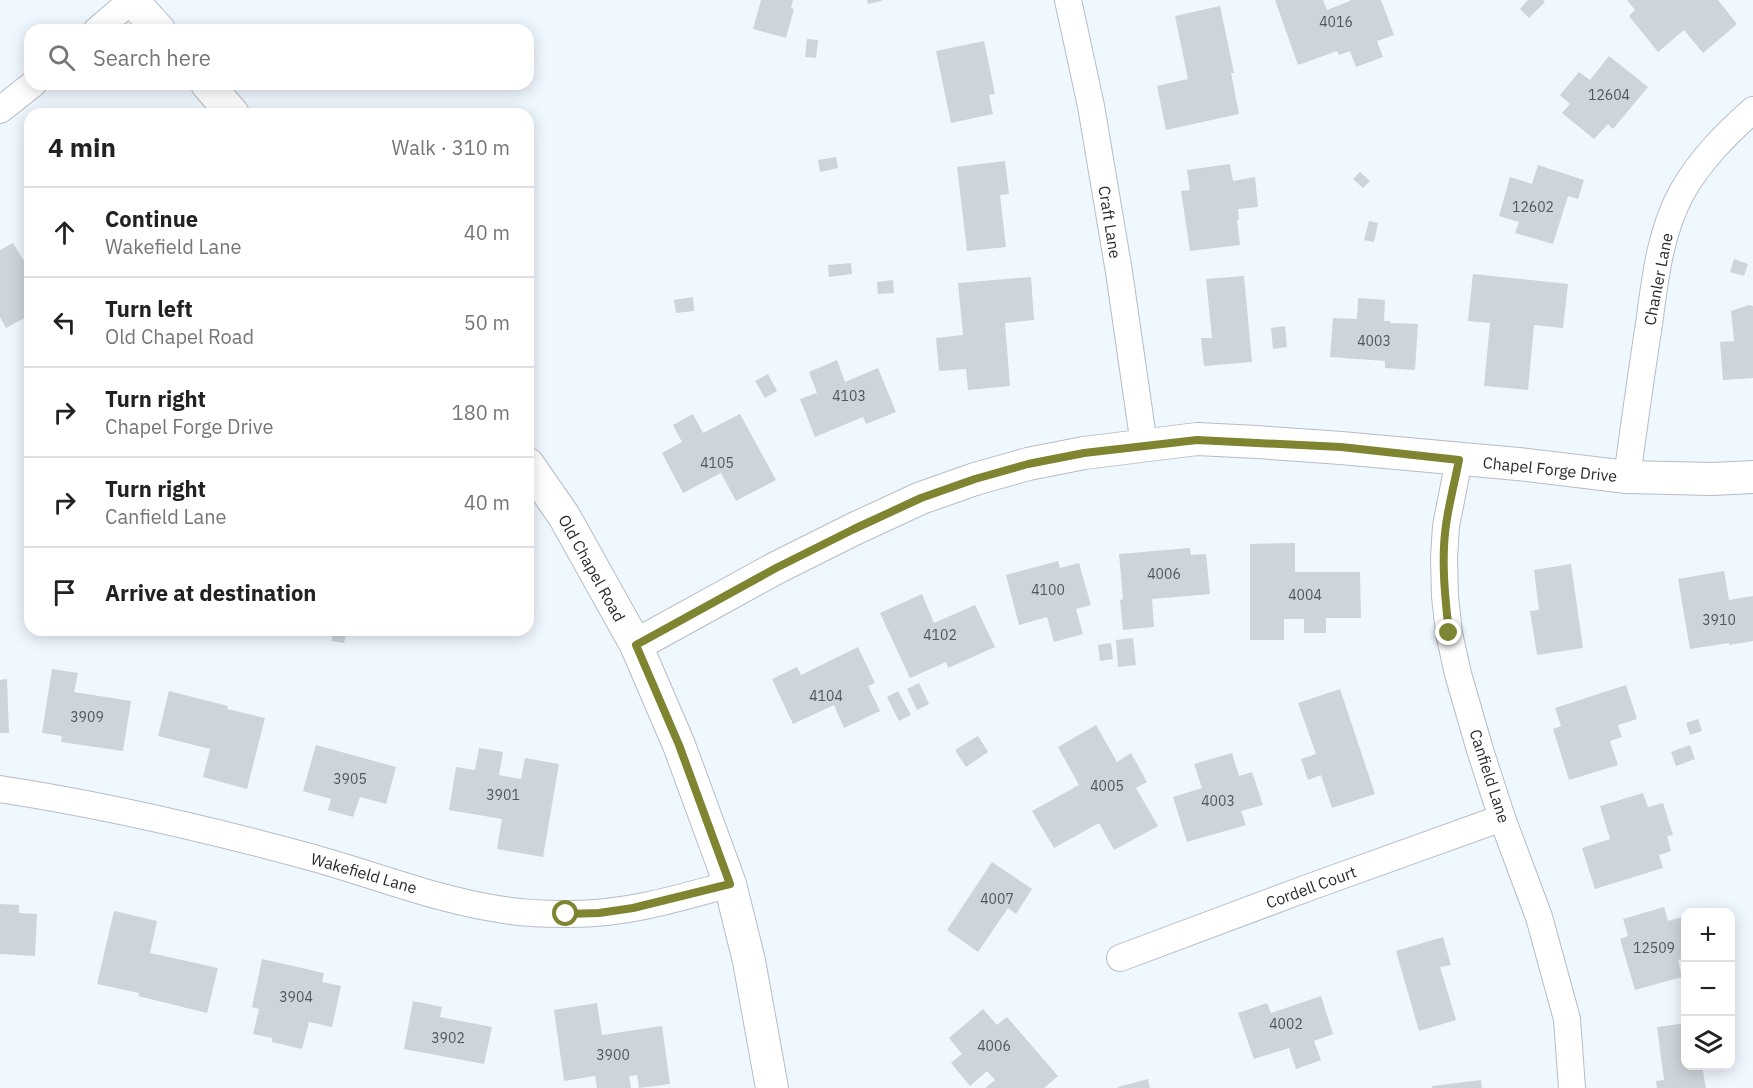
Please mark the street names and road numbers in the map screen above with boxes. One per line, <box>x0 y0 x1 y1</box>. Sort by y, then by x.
street label: Craft Lane <box>1094 184 1126 260</box>
street label: Chanler Lane <box>1639 231 1677 327</box>
street label: Chapel Forge Drive <box>1482 452 1618 486</box>
street label: Old Chapel Road <box>554 511 630 625</box>
street label: Canfield Lane <box>1465 727 1515 826</box>
street label: Wakefield Lane <box>309 848 419 898</box>
street label: Cordell Court <box>1263 861 1359 913</box>

